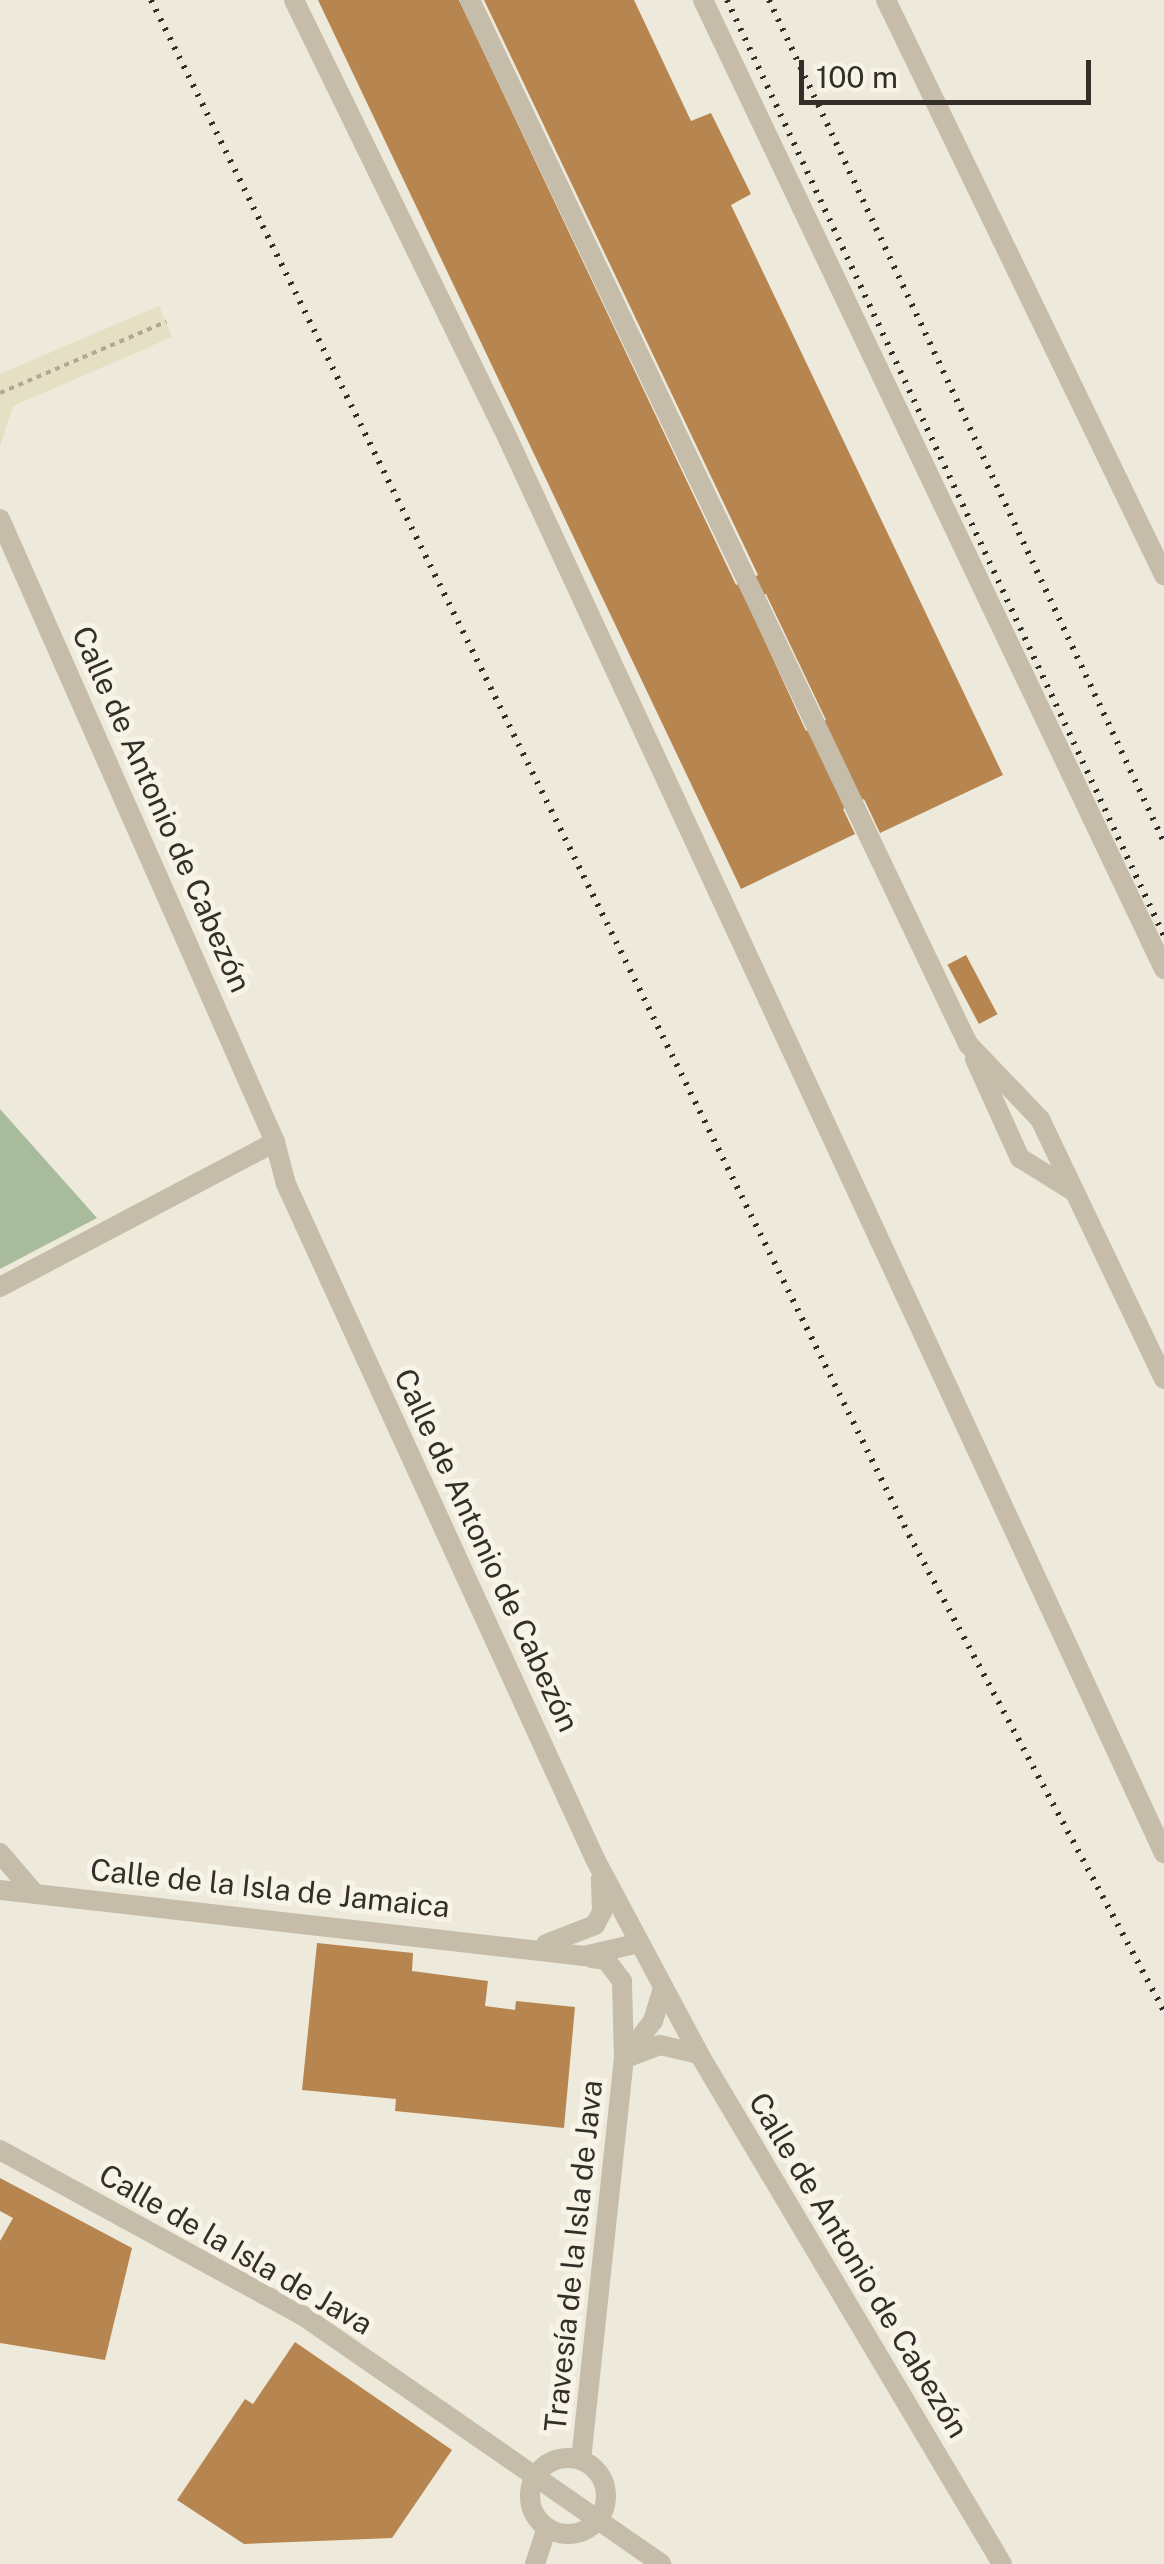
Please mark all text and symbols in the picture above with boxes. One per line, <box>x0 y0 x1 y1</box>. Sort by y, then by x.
scale bar <box>804 40 1096 102</box>
text: 100 m <box>816 59 898 95</box>
street label: Calle de Antonio de Cabezón <box>65 620 259 998</box>
street label: Calle de Antonio de Cabezón <box>387 1362 587 1738</box>
street label: Calle de la Isla de Jamaica <box>88 1851 452 1925</box>
street label: Travesía de la Isla de Java <box>537 2078 609 2434</box>
street label: Calle de Antonio de Cabezón <box>741 2085 977 2445</box>
street label: Calle de la Isla de Java <box>92 2156 380 2342</box>

